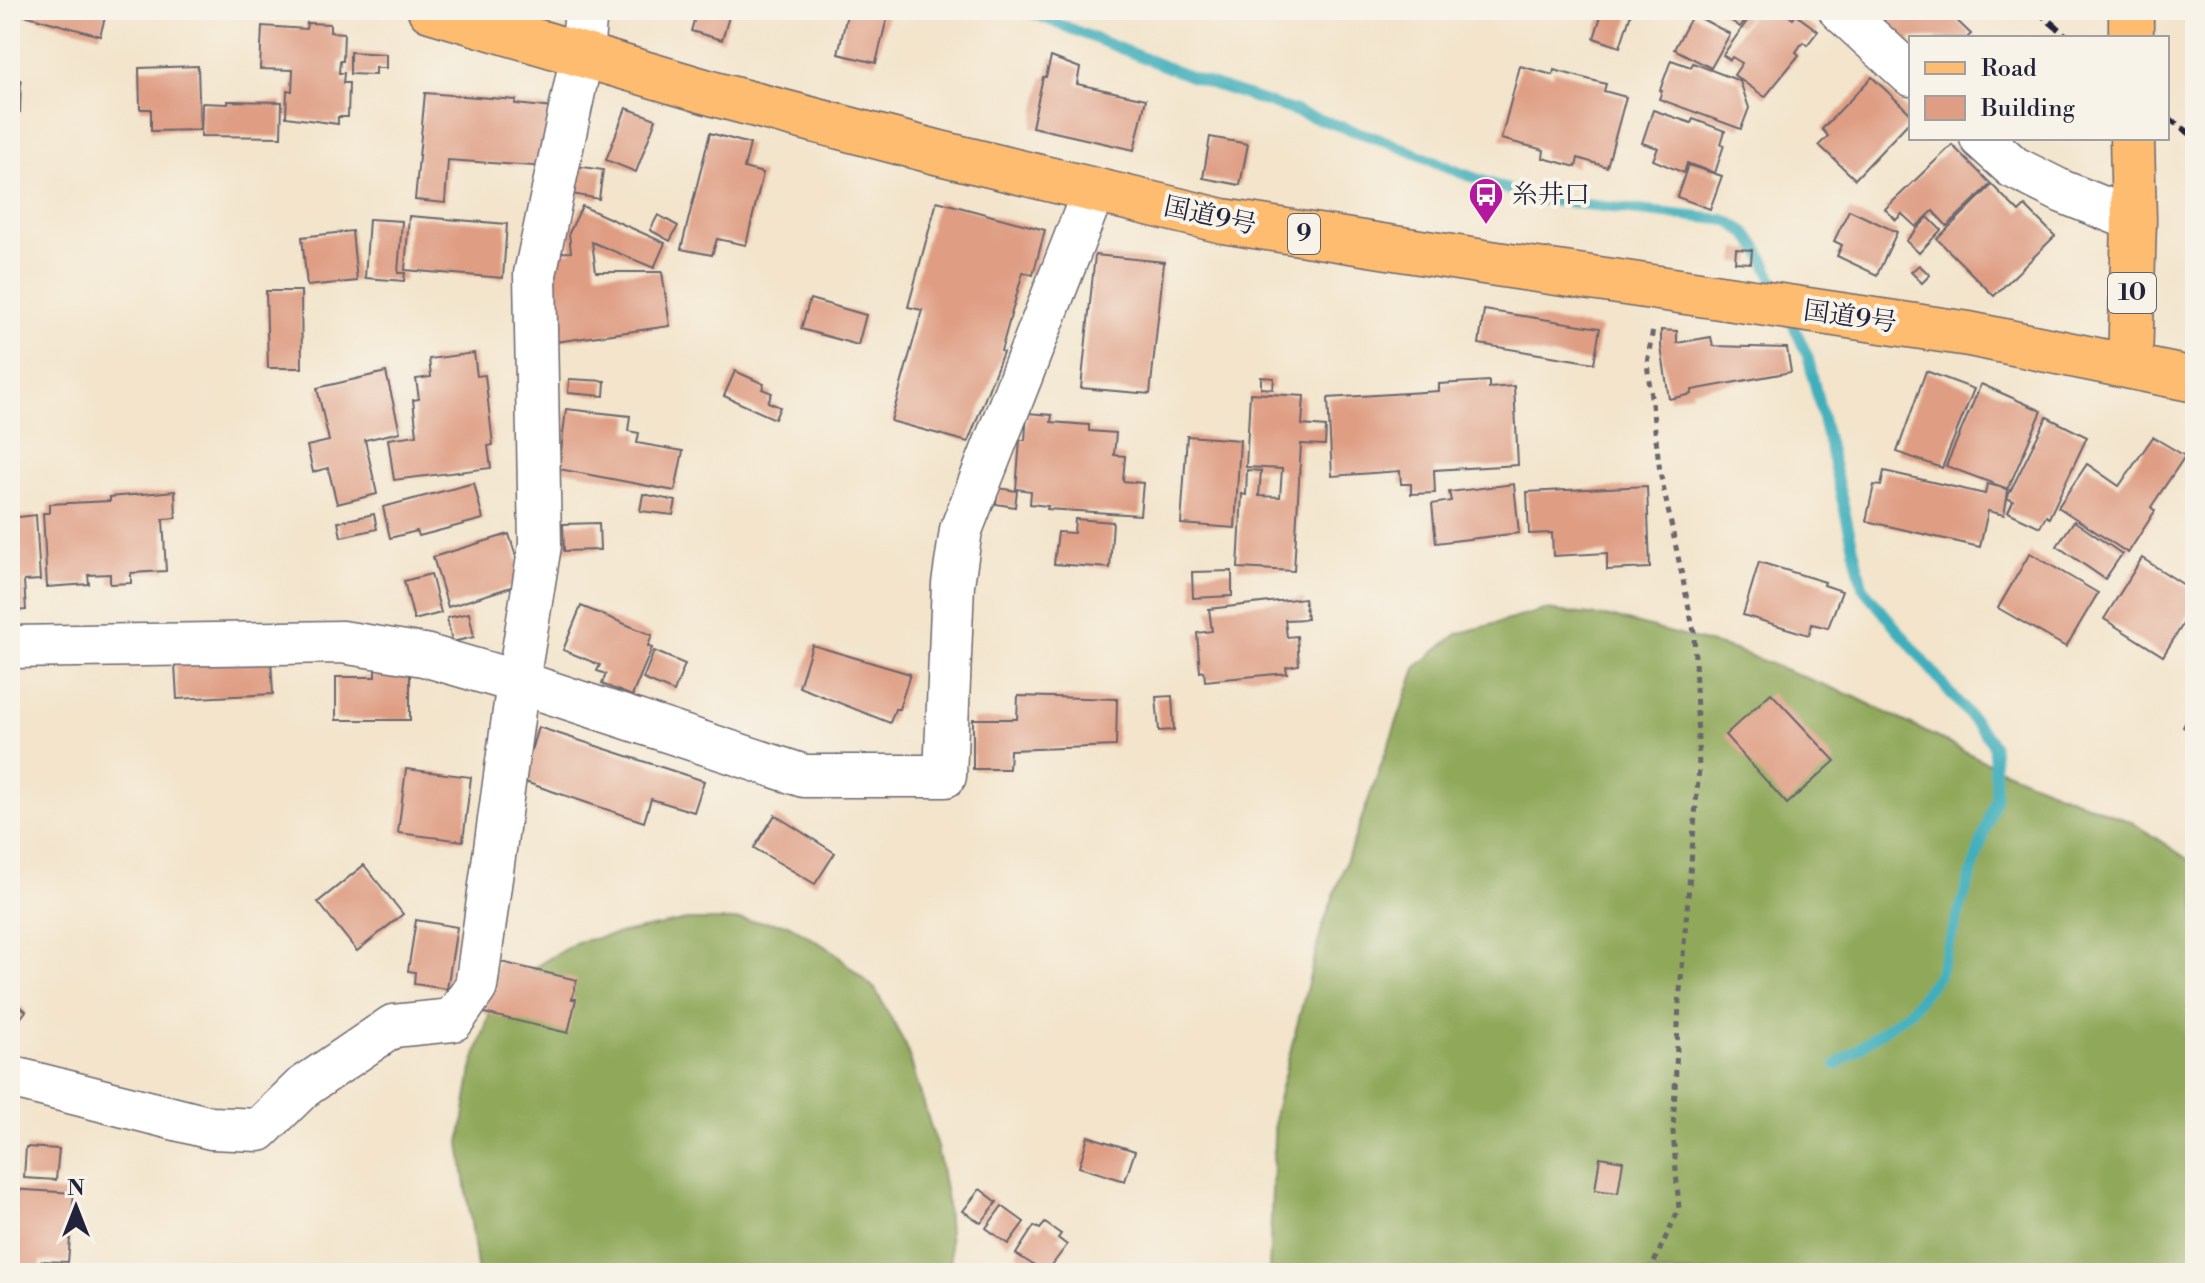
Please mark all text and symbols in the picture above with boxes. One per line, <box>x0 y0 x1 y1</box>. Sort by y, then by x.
legend <box>1909 36 2169 140</box>
text: Road <box>1981 54 2037 84</box>
text: Building <box>1980 94 2075 124</box>
bus stop icon: 糸井口 <box>1467 176 1505 226</box>
place label: 糸井口 <box>1512 179 1590 211</box>
street label: 国道9号 <box>1161 191 1259 241</box>
road number: 9 <box>1288 214 1320 254</box>
road number: 10 <box>2108 273 2156 313</box>
street label: 国道9号 <box>1801 295 1899 339</box>
north arrow <box>36 1167 116 1247</box>
text: N <box>67 1175 85 1202</box>

